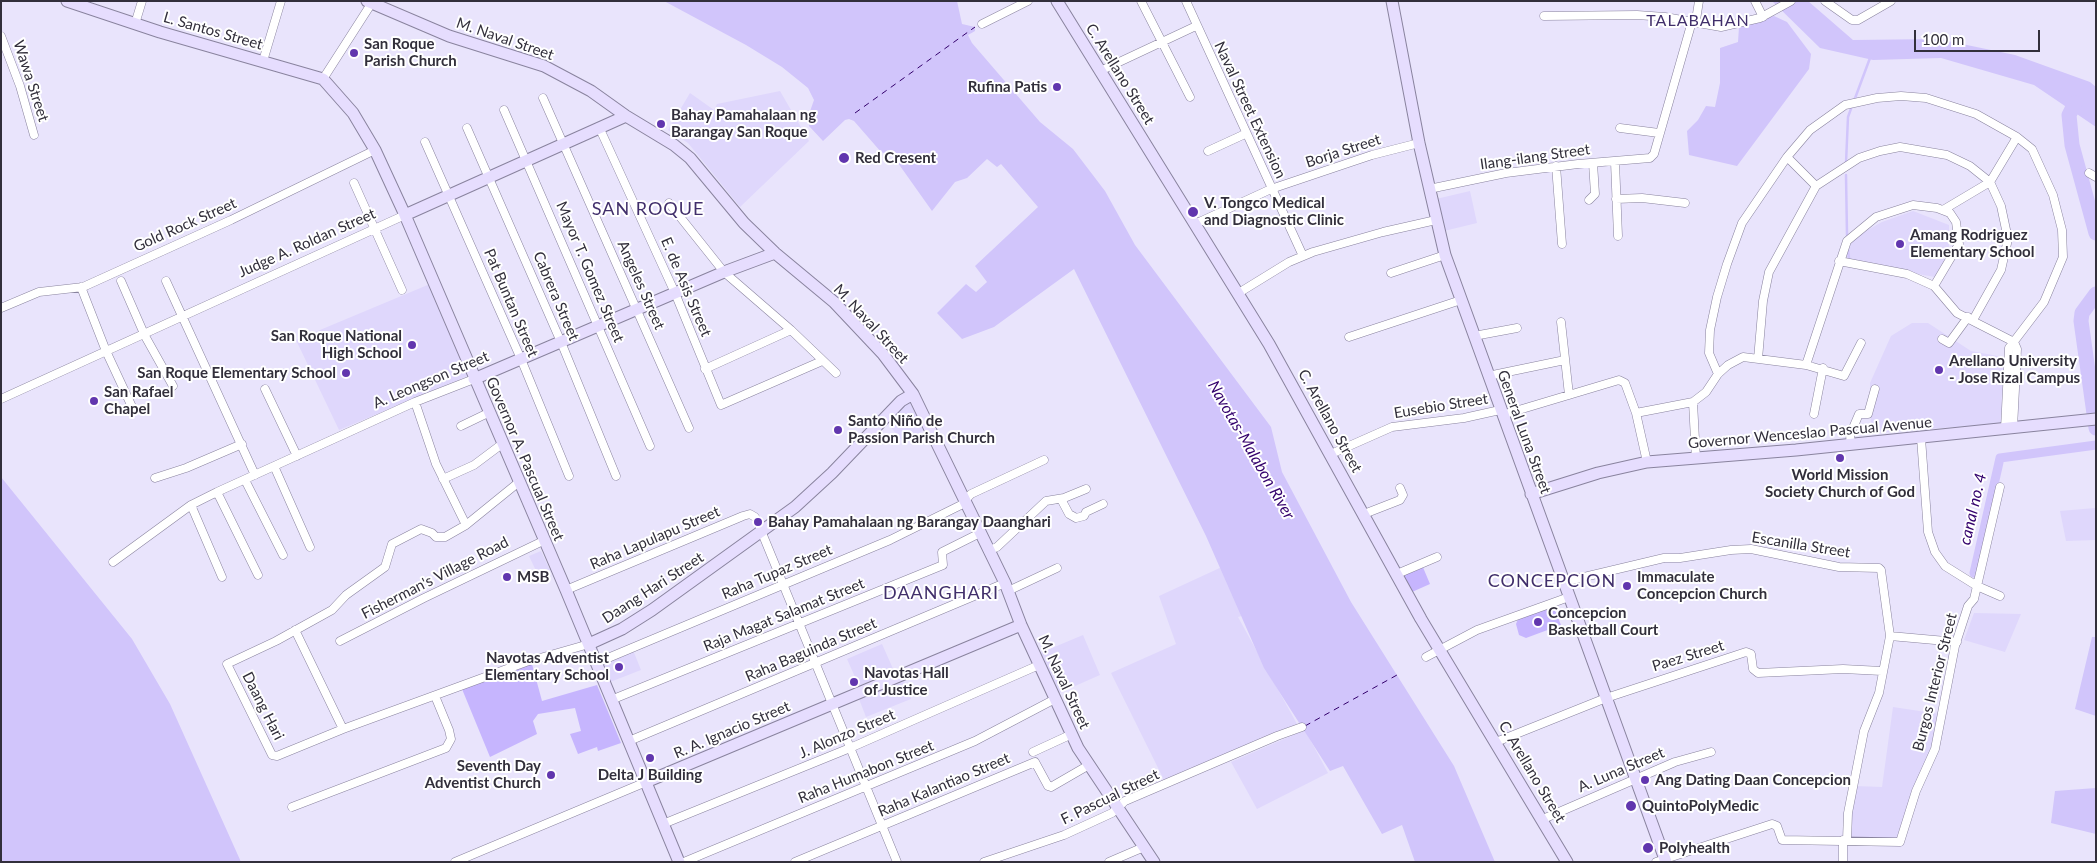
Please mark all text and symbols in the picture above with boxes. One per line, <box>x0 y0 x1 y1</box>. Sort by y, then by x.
street label: L. Santos Street <box>161 8 265 54</box>
district label: TALABAHAN <box>1645 11 1751 31</box>
street label: M. Naval Street <box>454 14 556 64</box>
street label: C. Arellano Street <box>1082 20 1158 128</box>
scale bar <box>1917 20 2043 52</box>
text: 100 m <box>1922 30 1964 48</box>
place label: San Roque Parish Church <box>364 35 457 70</box>
street label: Wawa Street <box>9 38 53 124</box>
street label: Naval Street Extension <box>1210 39 1290 181</box>
marker: San Roque Parish Church <box>348 47 360 59</box>
place label: Rufina Patis <box>968 78 1047 96</box>
marker: Rufina Patis <box>1051 81 1063 93</box>
place label: Bahay Pamahalaan ng Barangay San Roque <box>671 106 816 141</box>
marker: Bahay Pamahalaan ng Barangay San Roque <box>655 118 667 130</box>
street label: Borja Street <box>1303 130 1383 172</box>
street label: Ilang-ilang Street <box>1479 140 1591 174</box>
place label: Red Cresent <box>855 149 936 167</box>
marker: Red Cresent <box>837 151 851 165</box>
street label: Gold Rock Street <box>131 194 239 256</box>
place label: V. Tongco Medical and Diagnostic Clinic <box>1204 194 1344 229</box>
district label: SAN ROQUE <box>591 198 705 220</box>
street label: Mayor T. Gomez Street <box>552 199 628 345</box>
street label: Judge A. Roldan Street <box>236 205 378 281</box>
marker: V. Tongco Medical and Diagnostic Clinic <box>1186 205 1200 219</box>
place label: Amang Rodriguez Elementary School <box>1910 226 2034 261</box>
street label: E. de Asis Street <box>657 235 715 339</box>
street label: Angeles Street <box>613 238 669 332</box>
marker: Amang Rodriguez Elementary School <box>1894 238 1906 250</box>
street label: Pat Buntan Street <box>480 246 542 360</box>
street label: Cabrera Street <box>529 249 583 343</box>
street label: M. Naval Street <box>830 281 912 367</box>
place label: San Roque National High School <box>271 327 402 362</box>
marker: San Roque National High School <box>406 339 418 351</box>
street label: A. Leongson Street <box>370 347 492 413</box>
place label: Arellano University - Jose Rizal Campus <box>1949 352 2080 387</box>
place label: San Roque Elementary School <box>137 364 336 382</box>
marker: Arellano University - Jose Rizal Campus <box>1933 364 1945 376</box>
street label: C. Arellano Street <box>1294 366 1366 476</box>
marker: San Roque Elementary School <box>340 367 352 379</box>
street label: General Luna Street <box>1493 368 1555 496</box>
street label: Governor A. Pascual Street <box>482 374 568 544</box>
water label: Navotas-Malabon River <box>1204 377 1298 523</box>
place label: San Rafael Chapel <box>104 383 174 418</box>
street label: Eusebio Street <box>1393 390 1489 422</box>
marker: San Rafael Chapel <box>88 395 100 407</box>
place label: Santo Niño de Passion Parish Church <box>848 412 995 447</box>
street label: Governor Wenceslao Pascual Avenue <box>1687 413 1933 453</box>
marker: Santo Niño de Passion Parish Church <box>832 424 844 436</box>
marker: World Mission Society Church of God <box>1834 452 1846 464</box>
place label: World Mission Society Church of God <box>1765 466 1915 501</box>
water label: canal no. 4 <box>1955 471 1991 547</box>
street label: Raha Lapulapu Street <box>587 502 723 574</box>
place label: Bahay Pamahalaan ng Barangay Daanghari <box>768 513 1051 531</box>
marker: Bahay Pamahalaan ng Barangay Daanghari <box>752 516 764 528</box>
street label: Escanilla Street <box>1750 528 1852 562</box>
street label: Fisherman's Village Road <box>358 533 512 623</box>
street label: Raha Tupaz Street <box>719 541 835 603</box>
street label: Daang Hari Street <box>599 549 707 627</box>
place label: MSB <box>517 568 549 586</box>
place label: Immaculate Concepcion Church <box>1637 568 1767 603</box>
district label: CONCEPCION <box>1487 570 1617 592</box>
marker: MSB <box>501 571 513 583</box>
street label: Raja Magat Salamat Street <box>701 574 867 656</box>
marker: Immaculate Concepcion Church <box>1621 580 1633 592</box>
district label: DAANGHARI <box>882 582 1000 604</box>
place label: Concepcion Basketball Court <box>1548 604 1658 639</box>
street label: Burgos Interior Street <box>1909 611 1961 753</box>
street label: Raha Baguinda Street <box>743 614 879 686</box>
marker: Concepcion Basketball Court <box>1532 616 1544 628</box>
street label: M. Naval Street <box>1034 632 1094 732</box>
street label: Paez Street <box>1650 637 1726 675</box>
place label: Navotas Adventist Elementary School <box>485 649 609 684</box>
marker: Navotas Adventist Elementary School <box>613 661 625 673</box>
place label: Navotas Hall of Justice <box>864 664 949 699</box>
street label: Daang Hari <box>238 669 288 743</box>
marker: Navotas Hall of Justice <box>848 676 860 688</box>
street label: R. A. Ignacio Street <box>671 697 793 763</box>
street label: J. Alonzo Street <box>796 706 898 762</box>
street label: C. Arellano Street <box>1495 718 1569 826</box>
street label: Raha Humabon Street <box>796 737 936 807</box>
street label: A. Luna Street <box>1575 744 1667 796</box>
street label: Raha Kalantiao Street <box>875 749 1013 821</box>
marker: Delta J Building <box>644 752 656 764</box>
place label: Seventh Day Adventist Church <box>425 757 541 792</box>
street label: F. Pascual Street <box>1058 765 1162 829</box>
place label: Delta J Building <box>598 766 702 784</box>
marker: Seventh Day Adventist Church <box>545 769 557 781</box>
place label: Ang Dating Daan Concepcion <box>1655 771 1851 789</box>
marker: Ang Dating Daan Concepcion <box>1639 774 1651 786</box>
place label: QuintoPolyMedic <box>1642 797 1759 815</box>
marker: QuintoPolyMedic <box>1624 799 1638 813</box>
place label: Polyhealth <box>1659 839 1730 857</box>
marker: Polyhealth <box>1641 841 1655 855</box>

